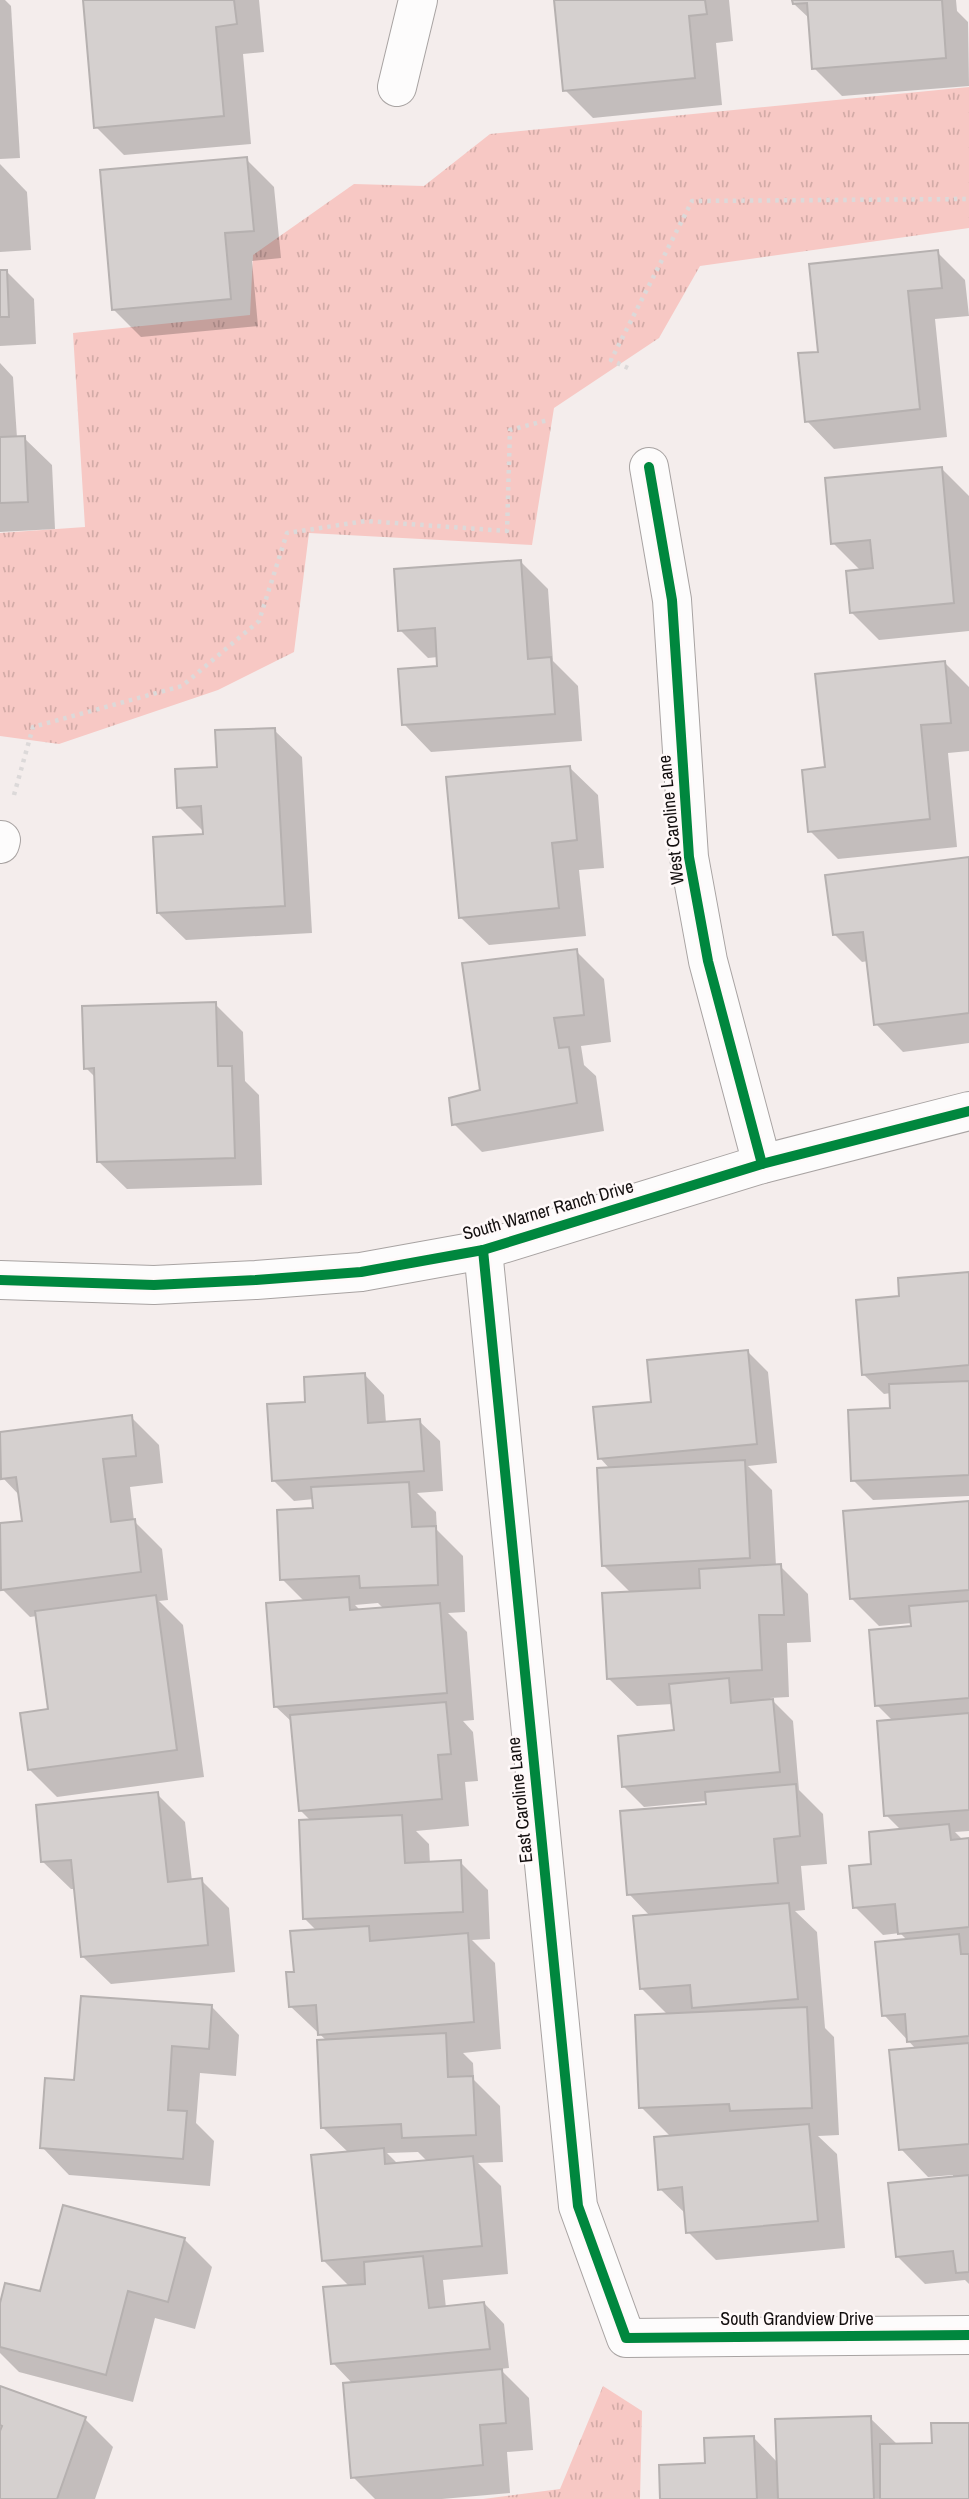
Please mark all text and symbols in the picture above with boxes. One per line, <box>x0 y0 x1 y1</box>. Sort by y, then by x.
street label: West Caroline Lane <box>651 754 690 886</box>
street label: South Warner Ranch Drive <box>460 1173 636 1246</box>
street label: East Caroline Lane <box>500 1736 539 1864</box>
street label: South Grandview Drive <box>720 2306 874 2331</box>

